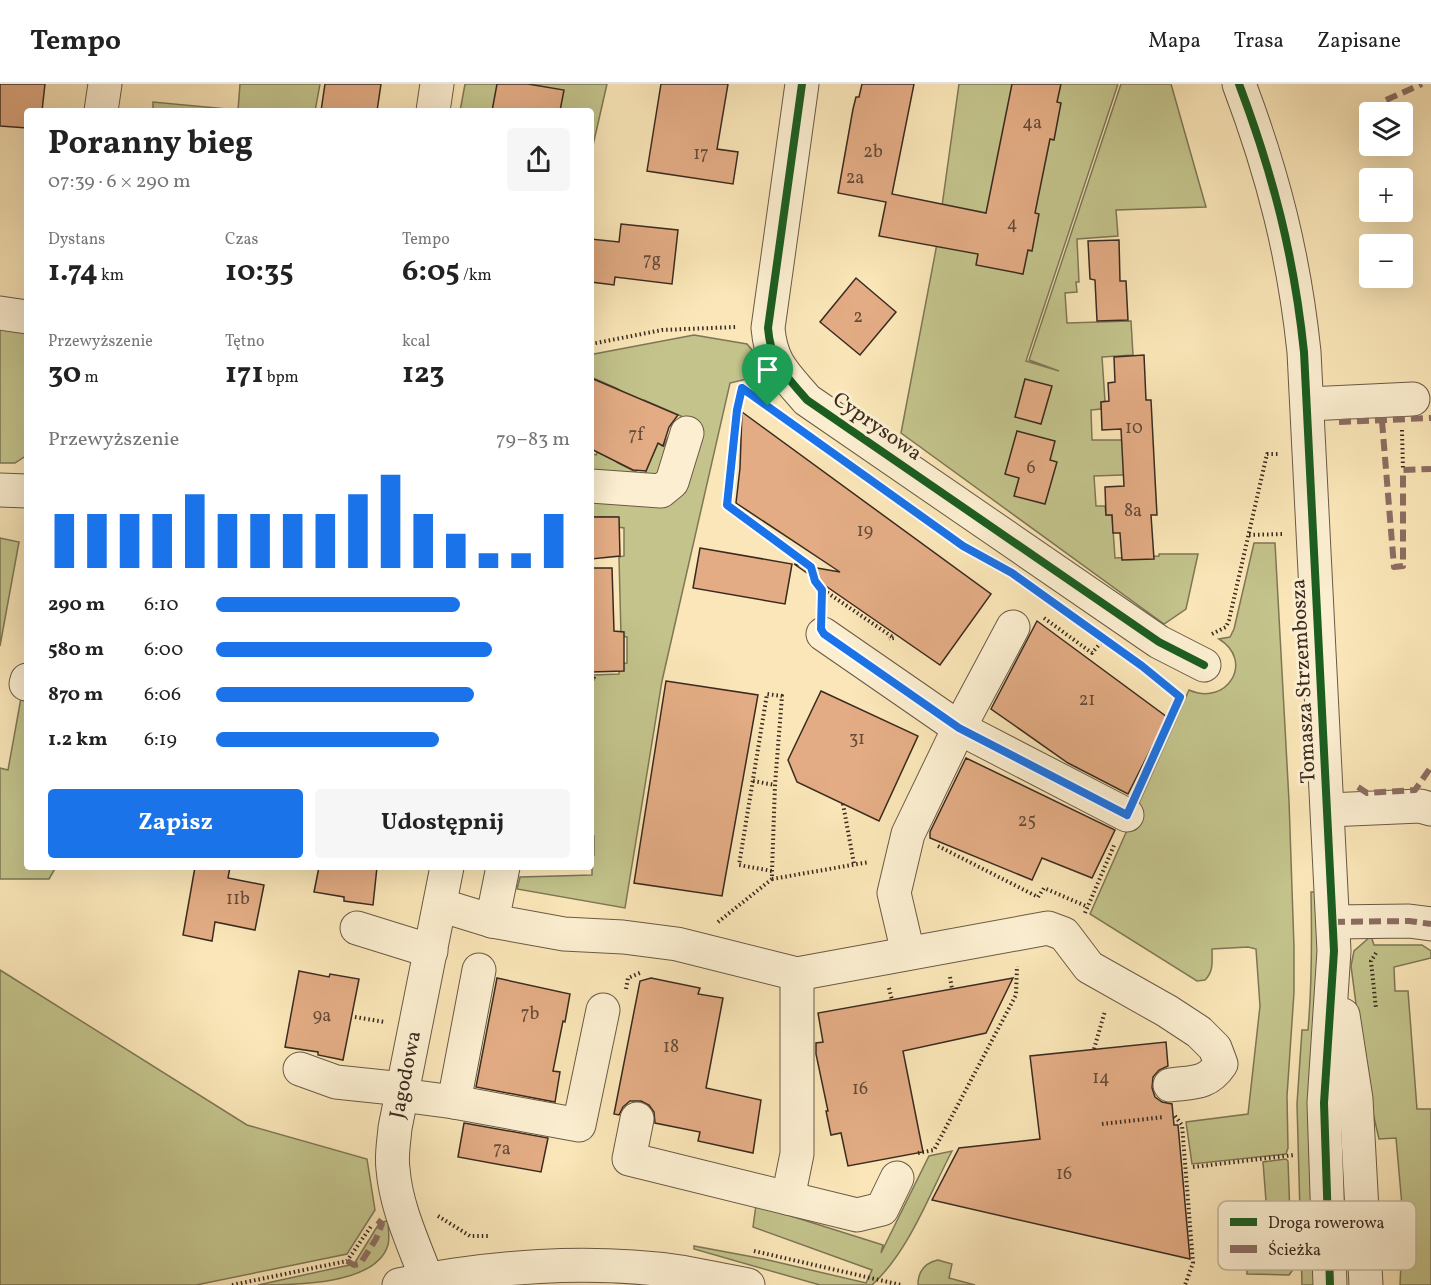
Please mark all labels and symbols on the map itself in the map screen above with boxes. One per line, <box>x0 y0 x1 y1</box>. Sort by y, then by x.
house number: 4a <box>1022 111 1042 136</box>
house number: 2b <box>863 140 883 165</box>
house number: 17 <box>693 142 709 167</box>
house number: 2a <box>846 166 864 191</box>
house number: 4 <box>1007 212 1017 237</box>
house number: 7g <box>643 248 661 273</box>
house number: 2 <box>853 305 863 330</box>
pin <box>742 344 793 406</box>
street label: Cyprysowa <box>826 386 928 468</box>
house number: 10 <box>1125 416 1143 441</box>
house number: 7f <box>629 423 645 448</box>
house number: 6 <box>1026 456 1036 481</box>
house number: 8a <box>1124 499 1142 524</box>
house number: 19 <box>857 519 873 544</box>
street label: Tomasza Strzembosza <box>1284 578 1324 784</box>
house number: 21 <box>1079 688 1095 713</box>
house number: 31 <box>849 727 865 752</box>
house number: 25 <box>1018 809 1036 834</box>
house number: 11b <box>226 887 250 912</box>
house number: 7b <box>521 1002 539 1027</box>
house number: 9a <box>313 1004 331 1029</box>
street label: Jagodowa <box>383 1028 429 1121</box>
house number: 18 <box>663 1035 679 1060</box>
house number: 14 <box>1092 1066 1110 1091</box>
house number: 16 <box>852 1077 868 1102</box>
house number: 7a <box>493 1137 511 1162</box>
house number: 16 <box>1056 1162 1072 1187</box>
legend <box>1218 1201 1416 1270</box>
text: Droga rowerowa <box>1268 1213 1385 1235</box>
text: Ścieżka <box>1268 1240 1321 1262</box>

